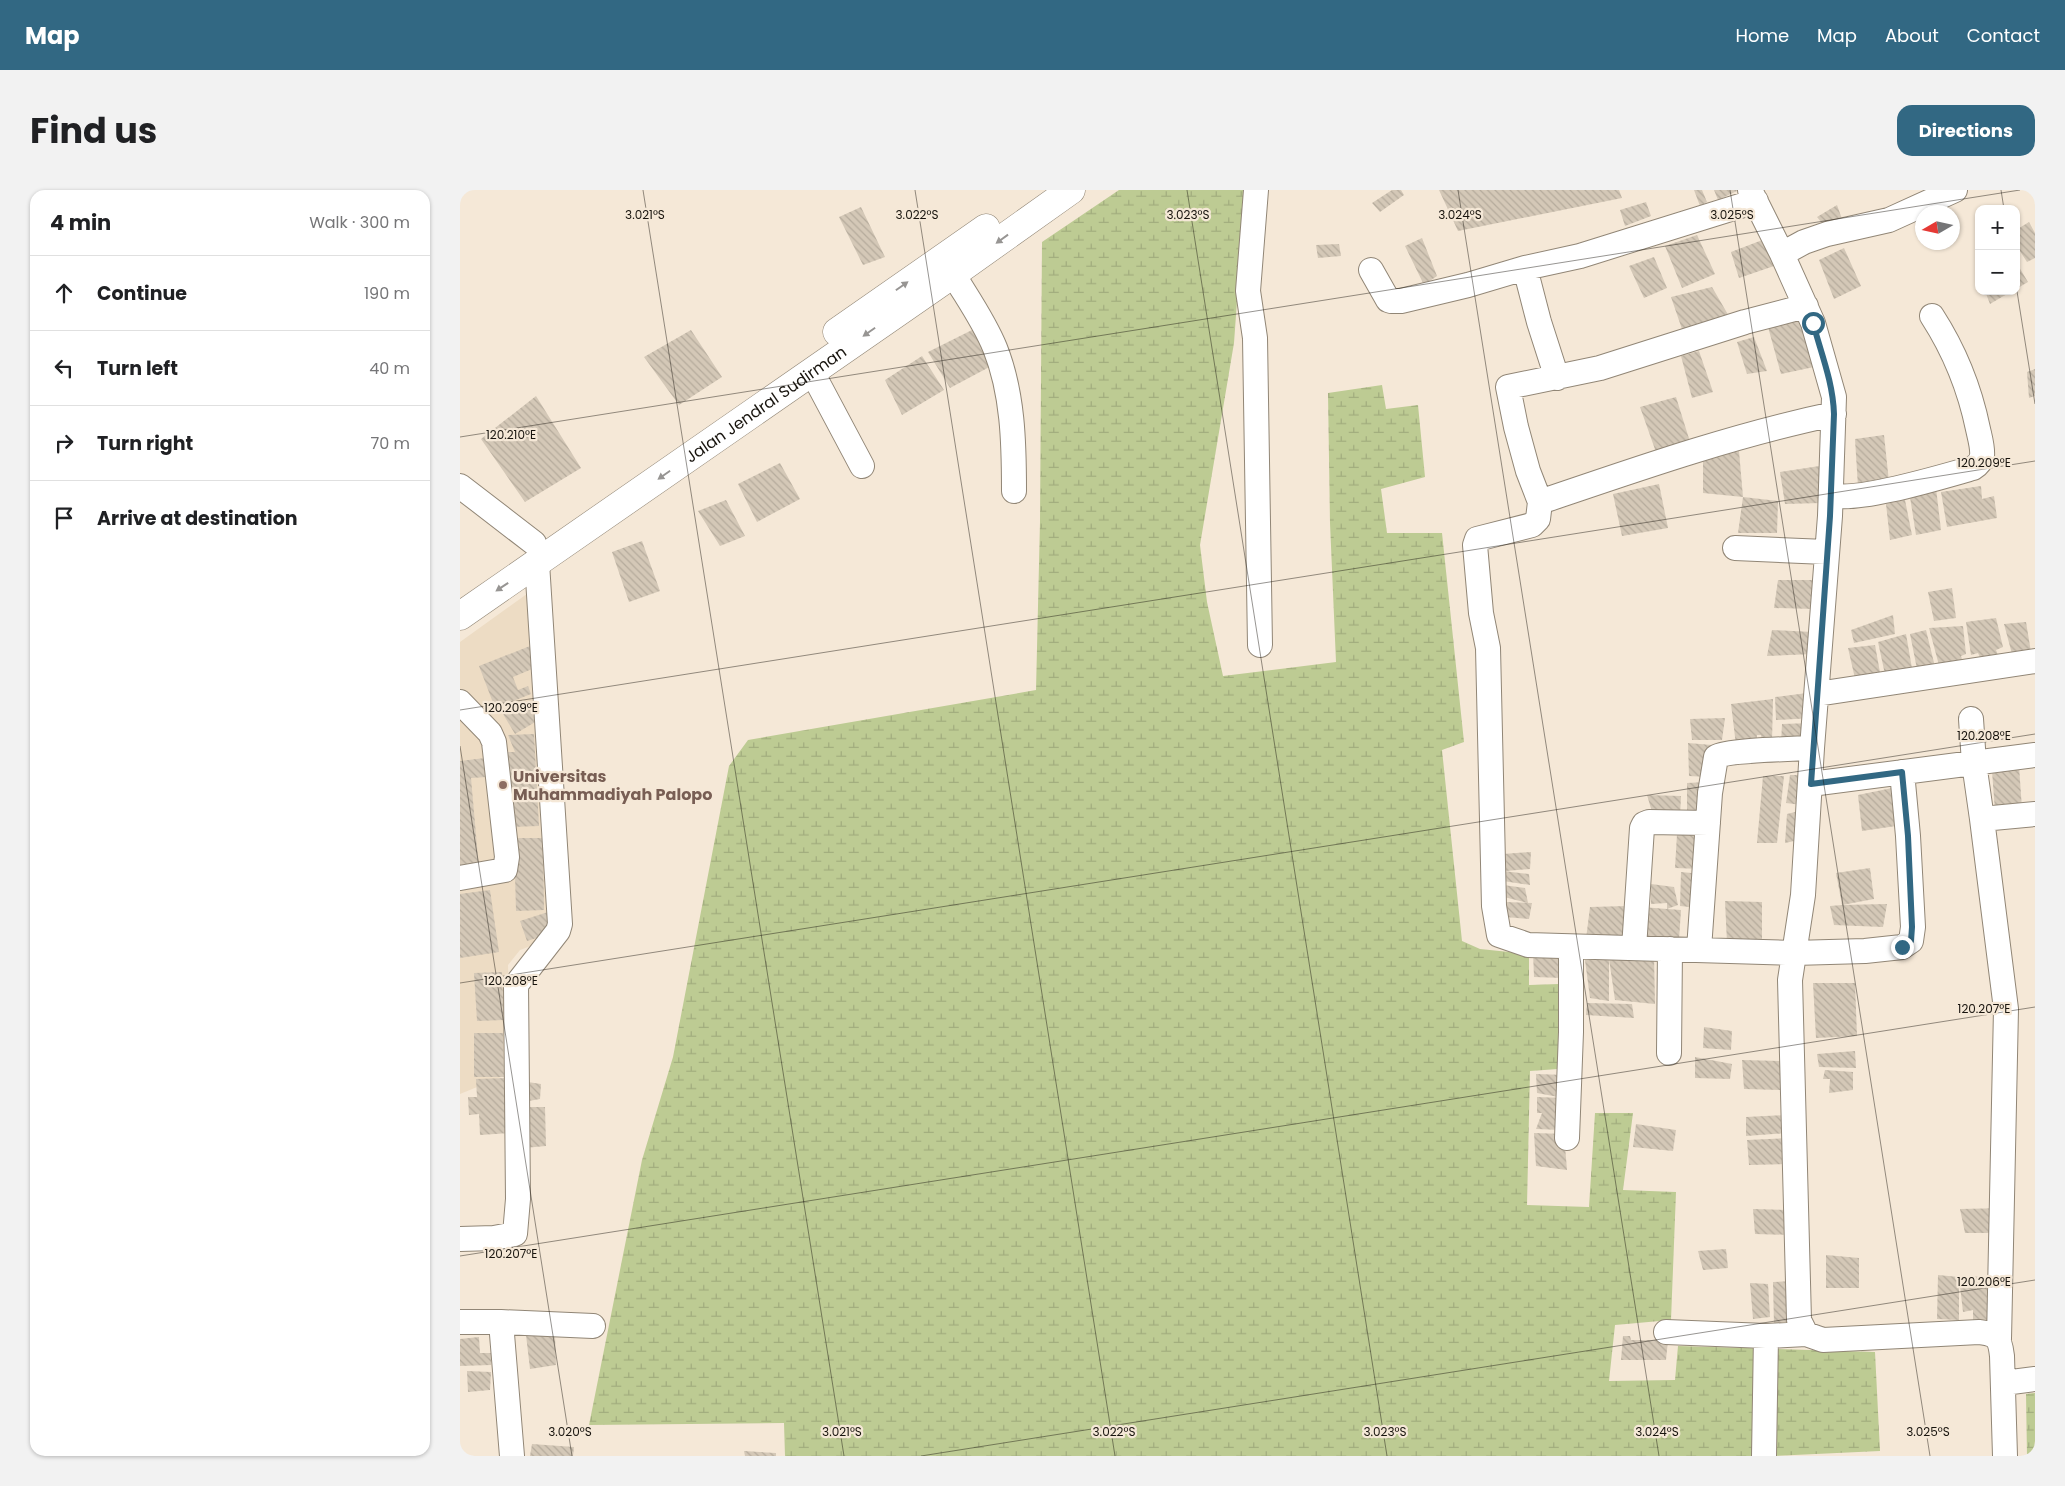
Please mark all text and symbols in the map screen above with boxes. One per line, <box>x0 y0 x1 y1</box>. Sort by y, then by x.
text: Map <box>25 19 80 52</box>
text: Home <box>1735 23 1789 48</box>
text: Map <box>1817 23 1857 48</box>
text: About <box>1885 23 1939 48</box>
text: Contact <box>1967 23 2040 48</box>
button: Directions <box>1897 105 2035 156</box>
text: Find us <box>30 106 157 155</box>
north arrow <box>1915 205 1960 250</box>
map controls <box>1975 205 2020 295</box>
button: + <box>1975 205 2020 250</box>
text: 3.021°S <box>625 206 665 223</box>
text: 3.022°S <box>896 206 938 223</box>
text: 3.023°S <box>1166 206 1210 223</box>
text: 3.024°S <box>1438 206 1482 223</box>
text: 3.025°S <box>1710 206 1754 223</box>
text: 4 min <box>50 208 111 237</box>
text: Walk · 300 m <box>309 211 410 234</box>
one-way arrow <box>996 233 1009 244</box>
button: − <box>1975 250 2020 295</box>
icon: ahead <box>50 279 78 307</box>
text: Continue <box>97 280 187 307</box>
one-way arrow <box>895 281 909 291</box>
text: 190 m <box>364 282 410 305</box>
route start <box>1802 312 1825 335</box>
one-way arrow <box>863 327 876 337</box>
street label: Jalan Jendral Sudirman <box>681 340 851 468</box>
icon: left <box>50 354 78 382</box>
text: Turn left <box>97 355 178 382</box>
text: 40 m <box>369 357 410 380</box>
text: 120.210°E <box>486 426 536 443</box>
icon: right <box>50 429 78 457</box>
text: Turn right <box>97 430 193 457</box>
text: 70 m <box>370 432 410 455</box>
text: 120.209°E <box>1957 454 2011 471</box>
one-way arrow <box>657 470 671 480</box>
icon: arrive <box>50 504 78 532</box>
text: Arrive at destination <box>97 505 298 532</box>
one-way arrow <box>495 582 509 592</box>
text: 120.209°E <box>484 699 538 716</box>
text: 120.208°E <box>1957 727 2011 744</box>
place label: Universitas Muhammadiyah Palopo <box>513 765 712 806</box>
marker: Universitas Muhammadiyah Palopo <box>497 779 509 791</box>
route end <box>1891 936 1914 959</box>
text: 120.208°E <box>484 972 538 989</box>
text: 120.207°E <box>1958 1000 2010 1017</box>
text: 120.207°E <box>485 1245 537 1262</box>
text: 120.206°E <box>1957 1273 2011 1290</box>
text: 3.020°S <box>548 1423 592 1440</box>
text: 3.021°S <box>822 1423 862 1440</box>
text: 3.022°S <box>1093 1423 1135 1440</box>
text: 3.023°S <box>1363 1423 1407 1440</box>
text: 3.024°S <box>1635 1423 1679 1440</box>
text: 3.025°S <box>1906 1423 1950 1440</box>

